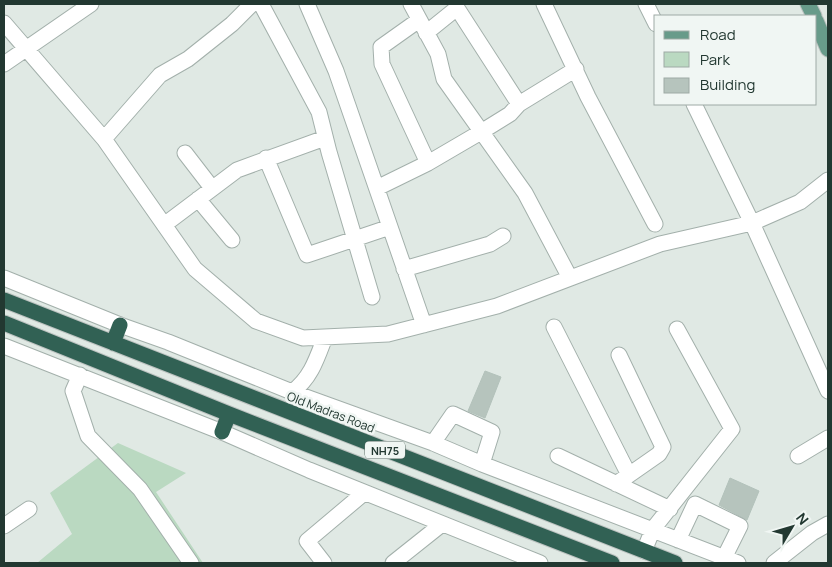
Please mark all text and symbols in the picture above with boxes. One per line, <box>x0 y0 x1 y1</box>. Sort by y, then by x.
legend <box>654 15 817 105</box>
text: Road <box>700 24 736 45</box>
text: Park <box>700 49 730 70</box>
text: Building <box>700 74 755 95</box>
street label: Old Madras Road <box>285 387 377 437</box>
road number: NH75 <box>365 442 405 458</box>
north arrow <box>767 502 817 552</box>
text: N <box>792 509 813 529</box>

